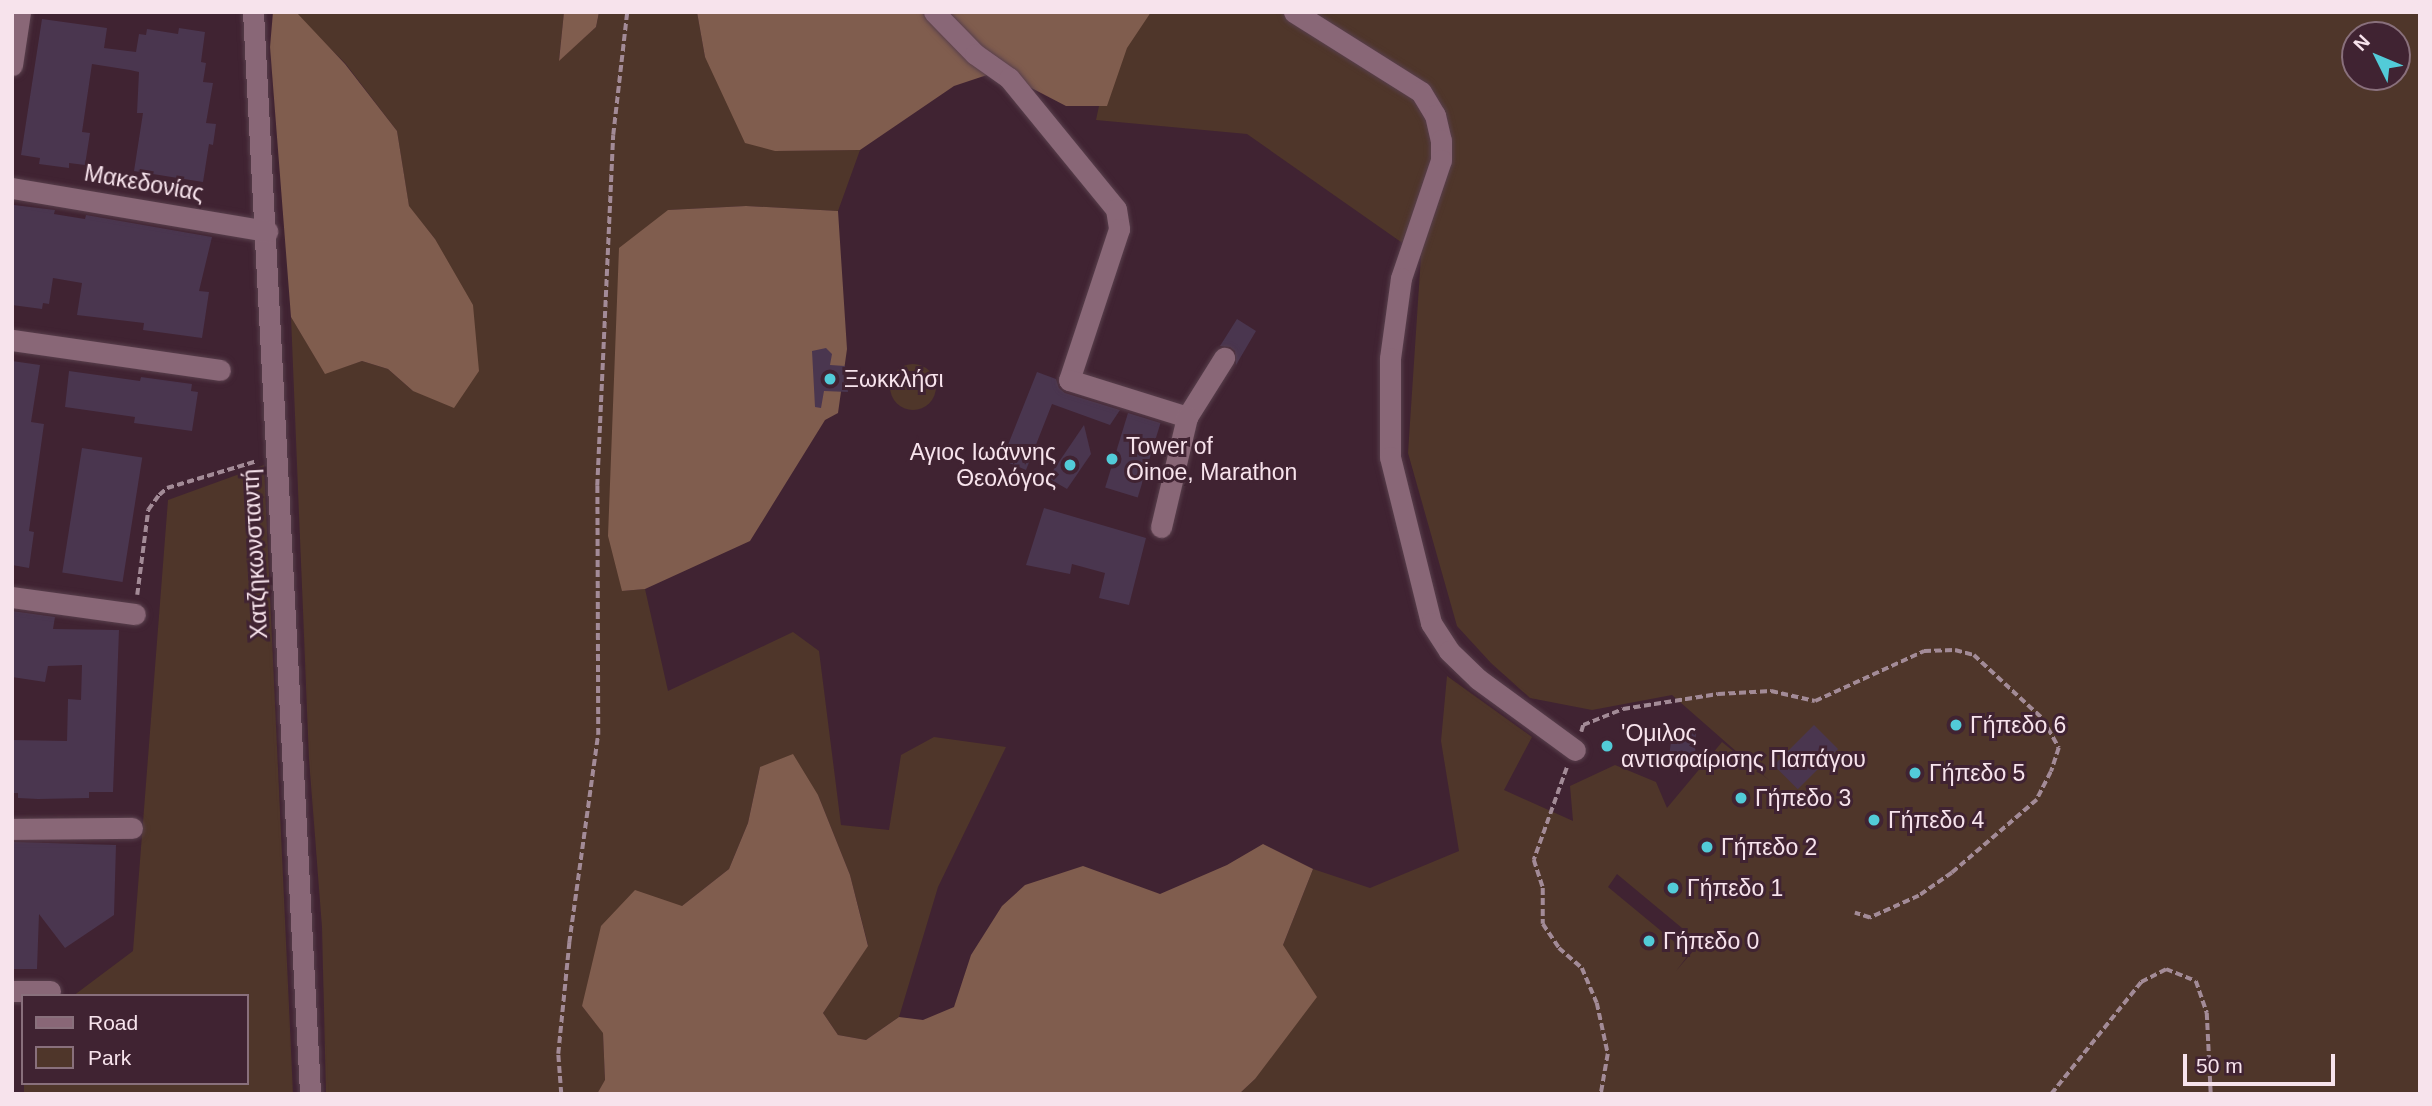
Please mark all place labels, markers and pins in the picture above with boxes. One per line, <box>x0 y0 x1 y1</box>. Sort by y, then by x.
place label: Ξωκκλήσι <box>844 365 944 393</box>
marker: Ξωκκλήσι <box>822 371 838 387</box>
place label: Tower of Oinoe, Marathon <box>1126 432 1297 486</box>
place label: Αγιος Ιωάννης Θεολόγος <box>910 438 1056 492</box>
marker: Tower of Oinoe, Marathon <box>1104 451 1120 467</box>
marker: Αγιος Ιωάννης Θεολόγος <box>1062 457 1078 473</box>
place label: Γήπεδο 6 <box>1970 711 2066 739</box>
marker: Γήπεδο 6 <box>1948 717 1964 733</box>
place label: 'Ομιλος αντισφαίρισης Παπάγου <box>1621 719 1866 773</box>
marker: 'Ομιλος αντισφαίρισης Παπάγου <box>1599 738 1615 754</box>
place label: Γήπεδο 5 <box>1929 759 2025 787</box>
marker: Γήπεδο 5 <box>1907 765 1923 781</box>
place label: Γήπεδο 3 <box>1755 784 1851 812</box>
marker: Γήπεδο 3 <box>1733 790 1749 806</box>
place label: Γήπεδο 4 <box>1888 806 1984 834</box>
marker: Γήπεδο 4 <box>1866 812 1882 828</box>
place label: Γήπεδο 2 <box>1721 833 1817 861</box>
marker: Γήπεδο 2 <box>1699 839 1715 855</box>
place label: Γήπεδο 1 <box>1687 874 1783 902</box>
marker: Γήπεδο 1 <box>1665 880 1681 896</box>
place label: Γήπεδο 0 <box>1663 927 1759 955</box>
marker: Γήπεδο 0 <box>1641 933 1657 949</box>

